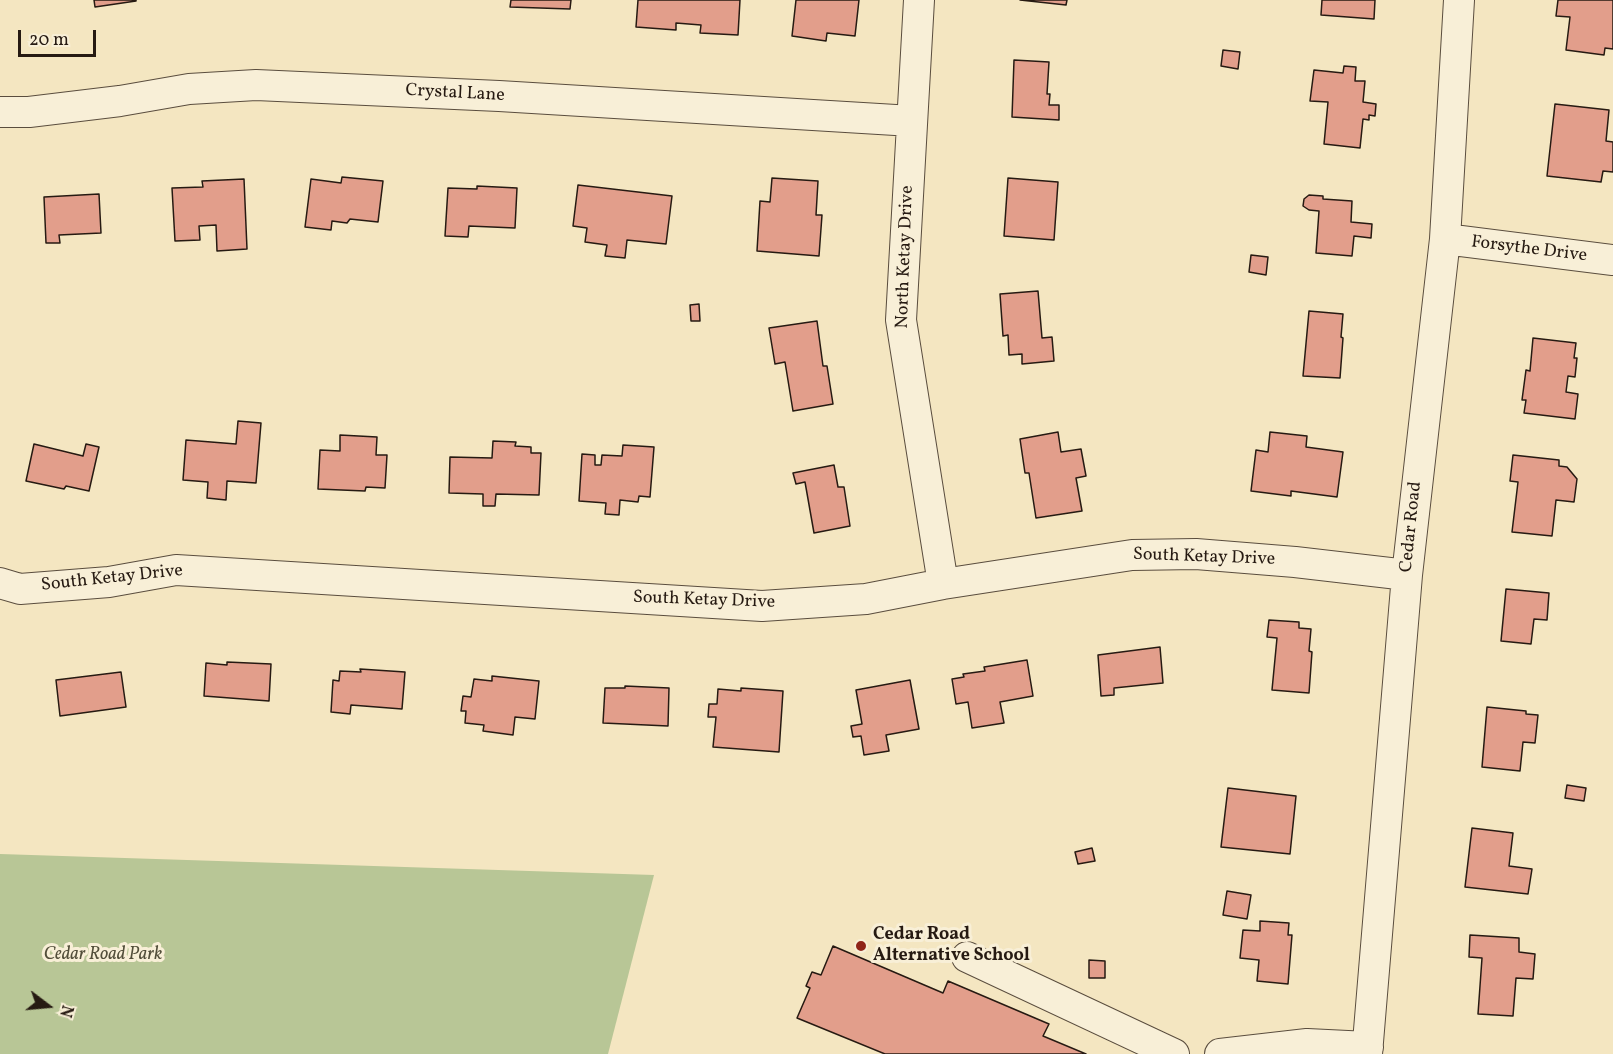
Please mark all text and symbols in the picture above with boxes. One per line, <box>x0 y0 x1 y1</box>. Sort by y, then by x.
scale bar <box>21 18 99 56</box>
text: 20 m <box>29 28 69 53</box>
street label: Crystal Lane <box>405 81 505 107</box>
street label: North Ketay Drive <box>893 185 919 329</box>
street label: Forsythe Drive <box>1470 232 1588 268</box>
street label: Cedar Road <box>1396 481 1428 573</box>
street label: South Ketay Drive <box>1132 545 1276 571</box>
street label: South Ketay Drive <box>40 561 184 597</box>
street label: South Ketay Drive <box>632 588 776 614</box>
place label: Cedar Road Alternative School <box>873 925 1030 968</box>
marker: Cedar Road Alternative School <box>854 939 868 953</box>
park label: Cedar Road Park <box>44 945 162 967</box>
north arrow <box>18 976 78 1036</box>
text: N <box>53 1002 77 1020</box>

